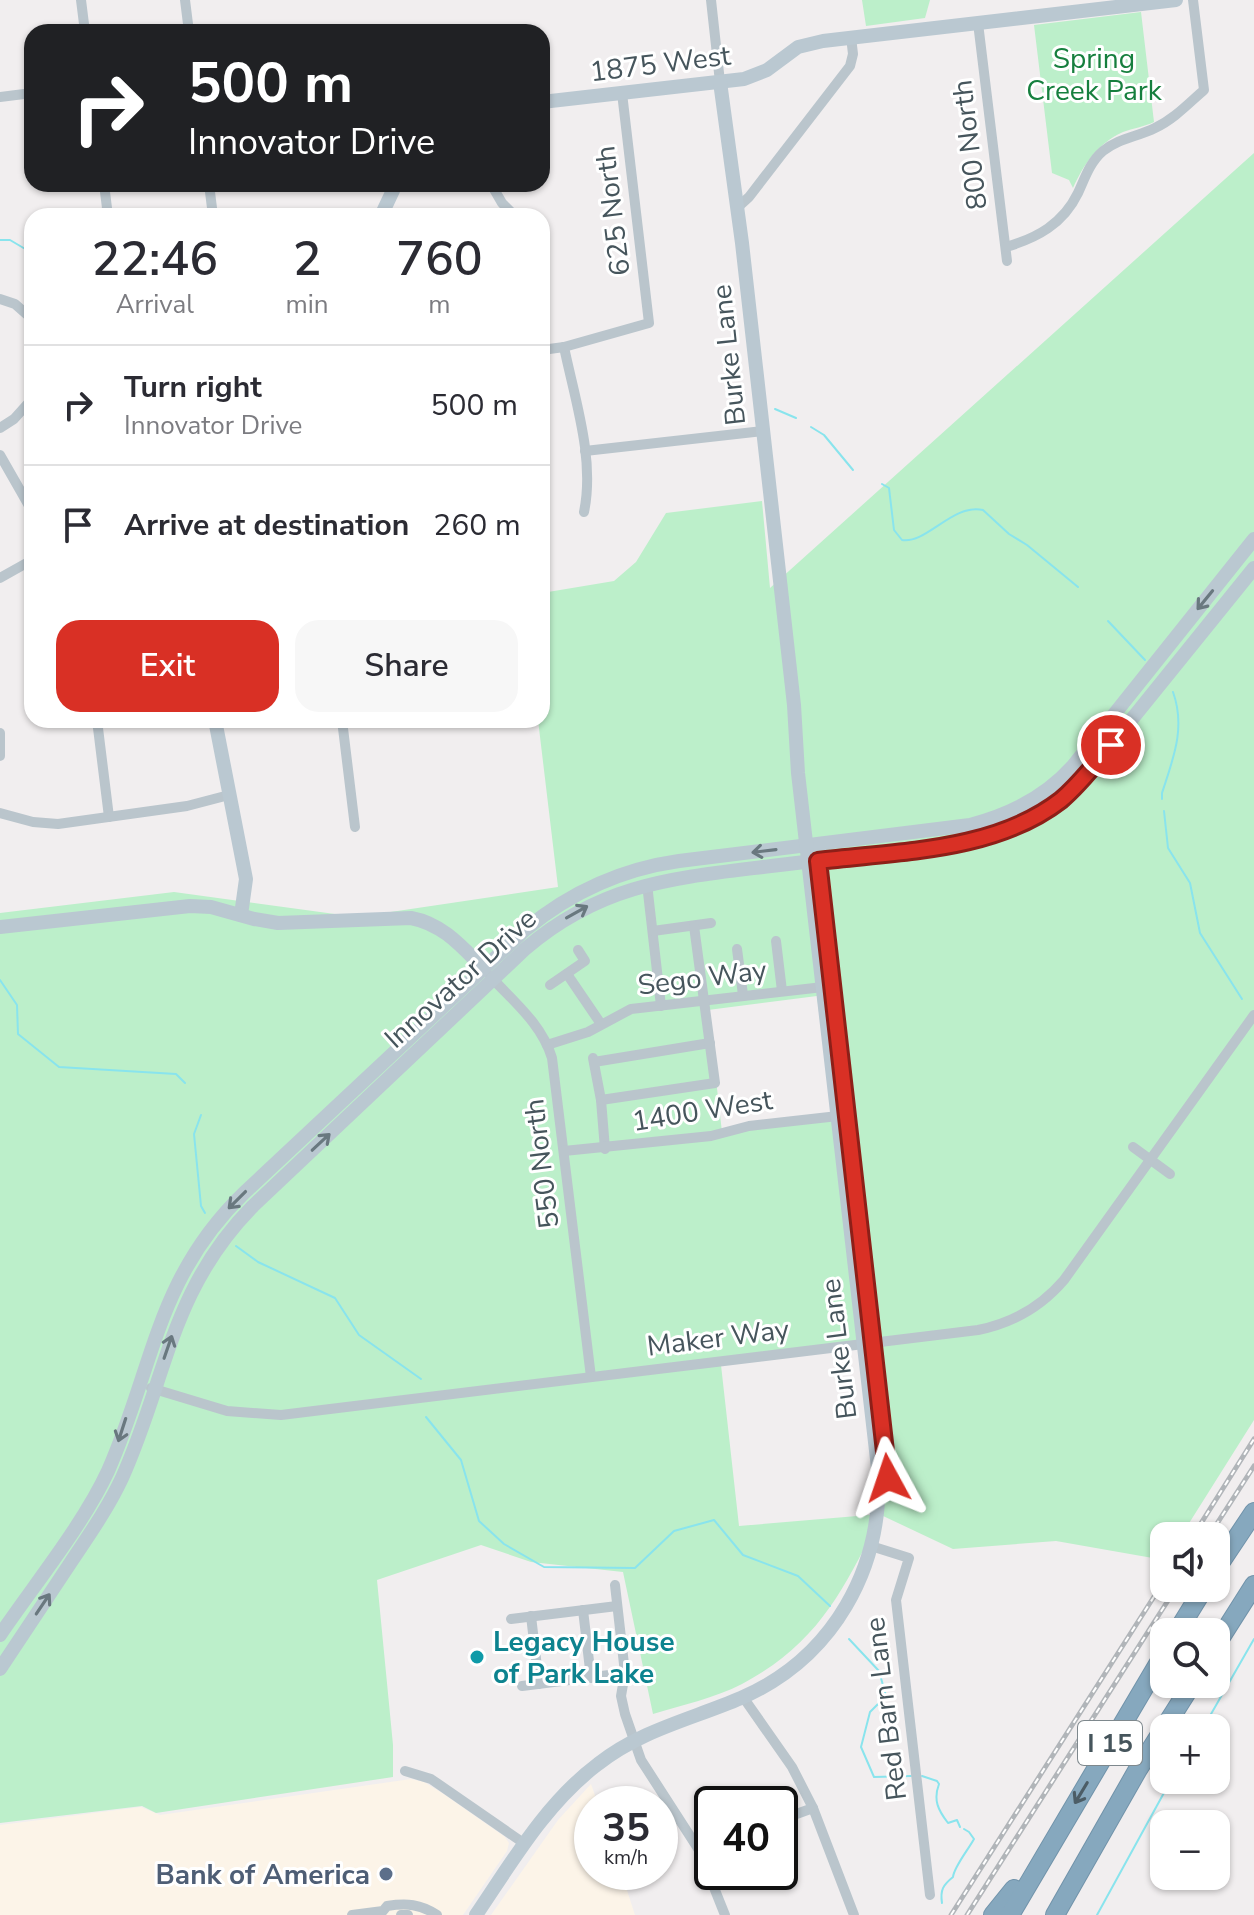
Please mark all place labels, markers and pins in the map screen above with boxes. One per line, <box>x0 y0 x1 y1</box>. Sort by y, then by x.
pin <box>1077 711 1145 779</box>
place label: Legacy House of Park Lake <box>493 1623 675 1693</box>
marker: Legacy House of Park Lake <box>468 1648 486 1666</box>
place label: Bank of America <box>156 1856 370 1894</box>
marker: Bank of America <box>377 1865 395 1883</box>

